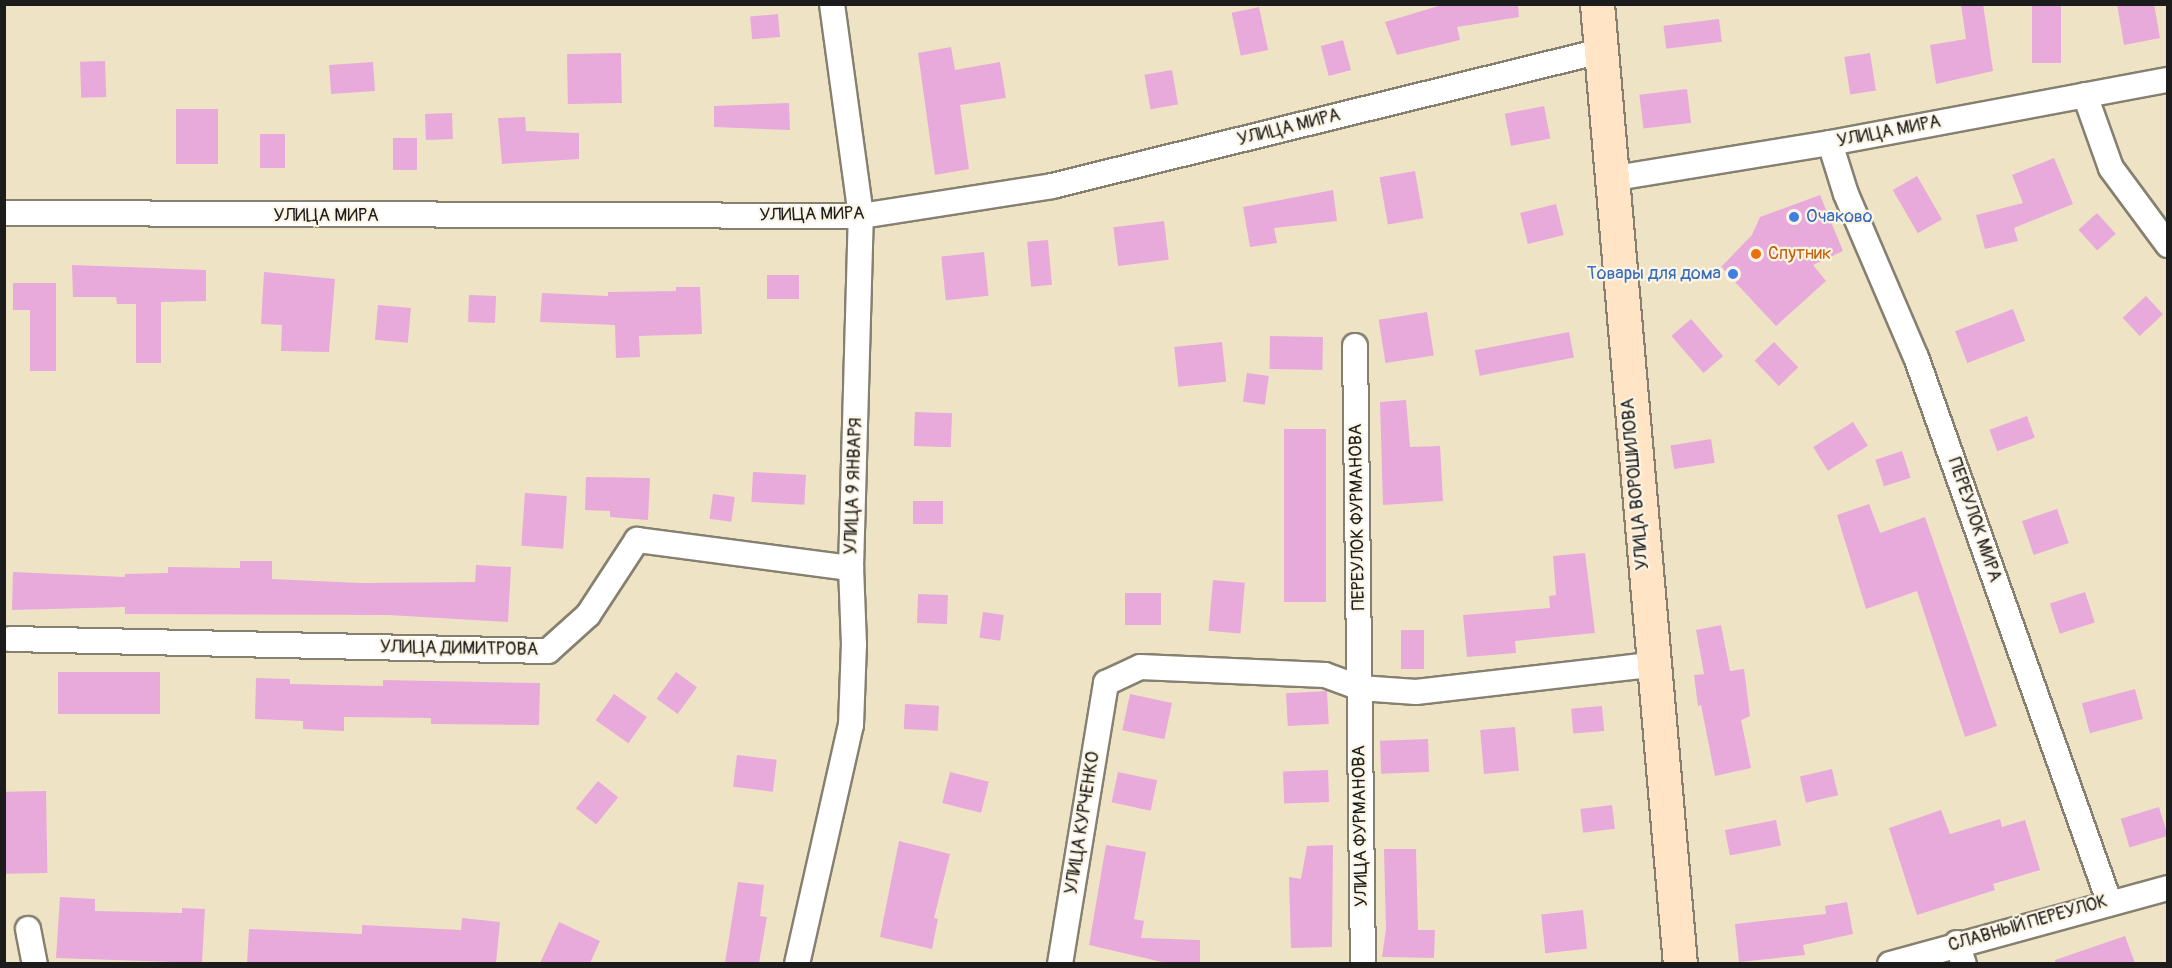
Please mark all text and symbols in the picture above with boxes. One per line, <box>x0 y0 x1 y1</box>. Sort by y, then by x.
street label: УЛИЦА МИРА <box>1235 105 1343 151</box>
street label: УЛИЦА МИРА <box>1835 111 1943 153</box>
street label: УЛИЦА МИРА <box>759 203 865 227</box>
street label: УЛИЦА МИРА <box>273 205 379 227</box>
place label: Очаково <box>1806 206 1872 228</box>
marker: Очаково <box>1787 210 1801 224</box>
place label: Спутник <box>1768 243 1831 265</box>
marker: Спутник <box>1749 247 1763 261</box>
place label: Товары для дома <box>1587 263 1721 285</box>
marker: Товары для дома <box>1726 267 1740 281</box>
street label: УЛИЦА ВОРОШИЛОВА <box>1618 397 1654 571</box>
street label: УЛИЦА 9 ЯНВАРЯ <box>841 417 867 555</box>
street label: ПЕРЕУЛОК ФУРМАНОВА <box>1346 423 1370 611</box>
street label: ПЕРЕУЛОК МИРА <box>1943 455 2005 585</box>
street label: УЛИЦА ДИМИТРОВА <box>380 637 538 661</box>
street label: УЛИЦА ФУРМАНОВА <box>1349 745 1373 907</box>
street label: УЛИЦА КУРЧЕНКО <box>1061 750 1105 896</box>
street label: СЛАВНЫЙ ПЕРЕУЛОК <box>1946 891 2110 957</box>

